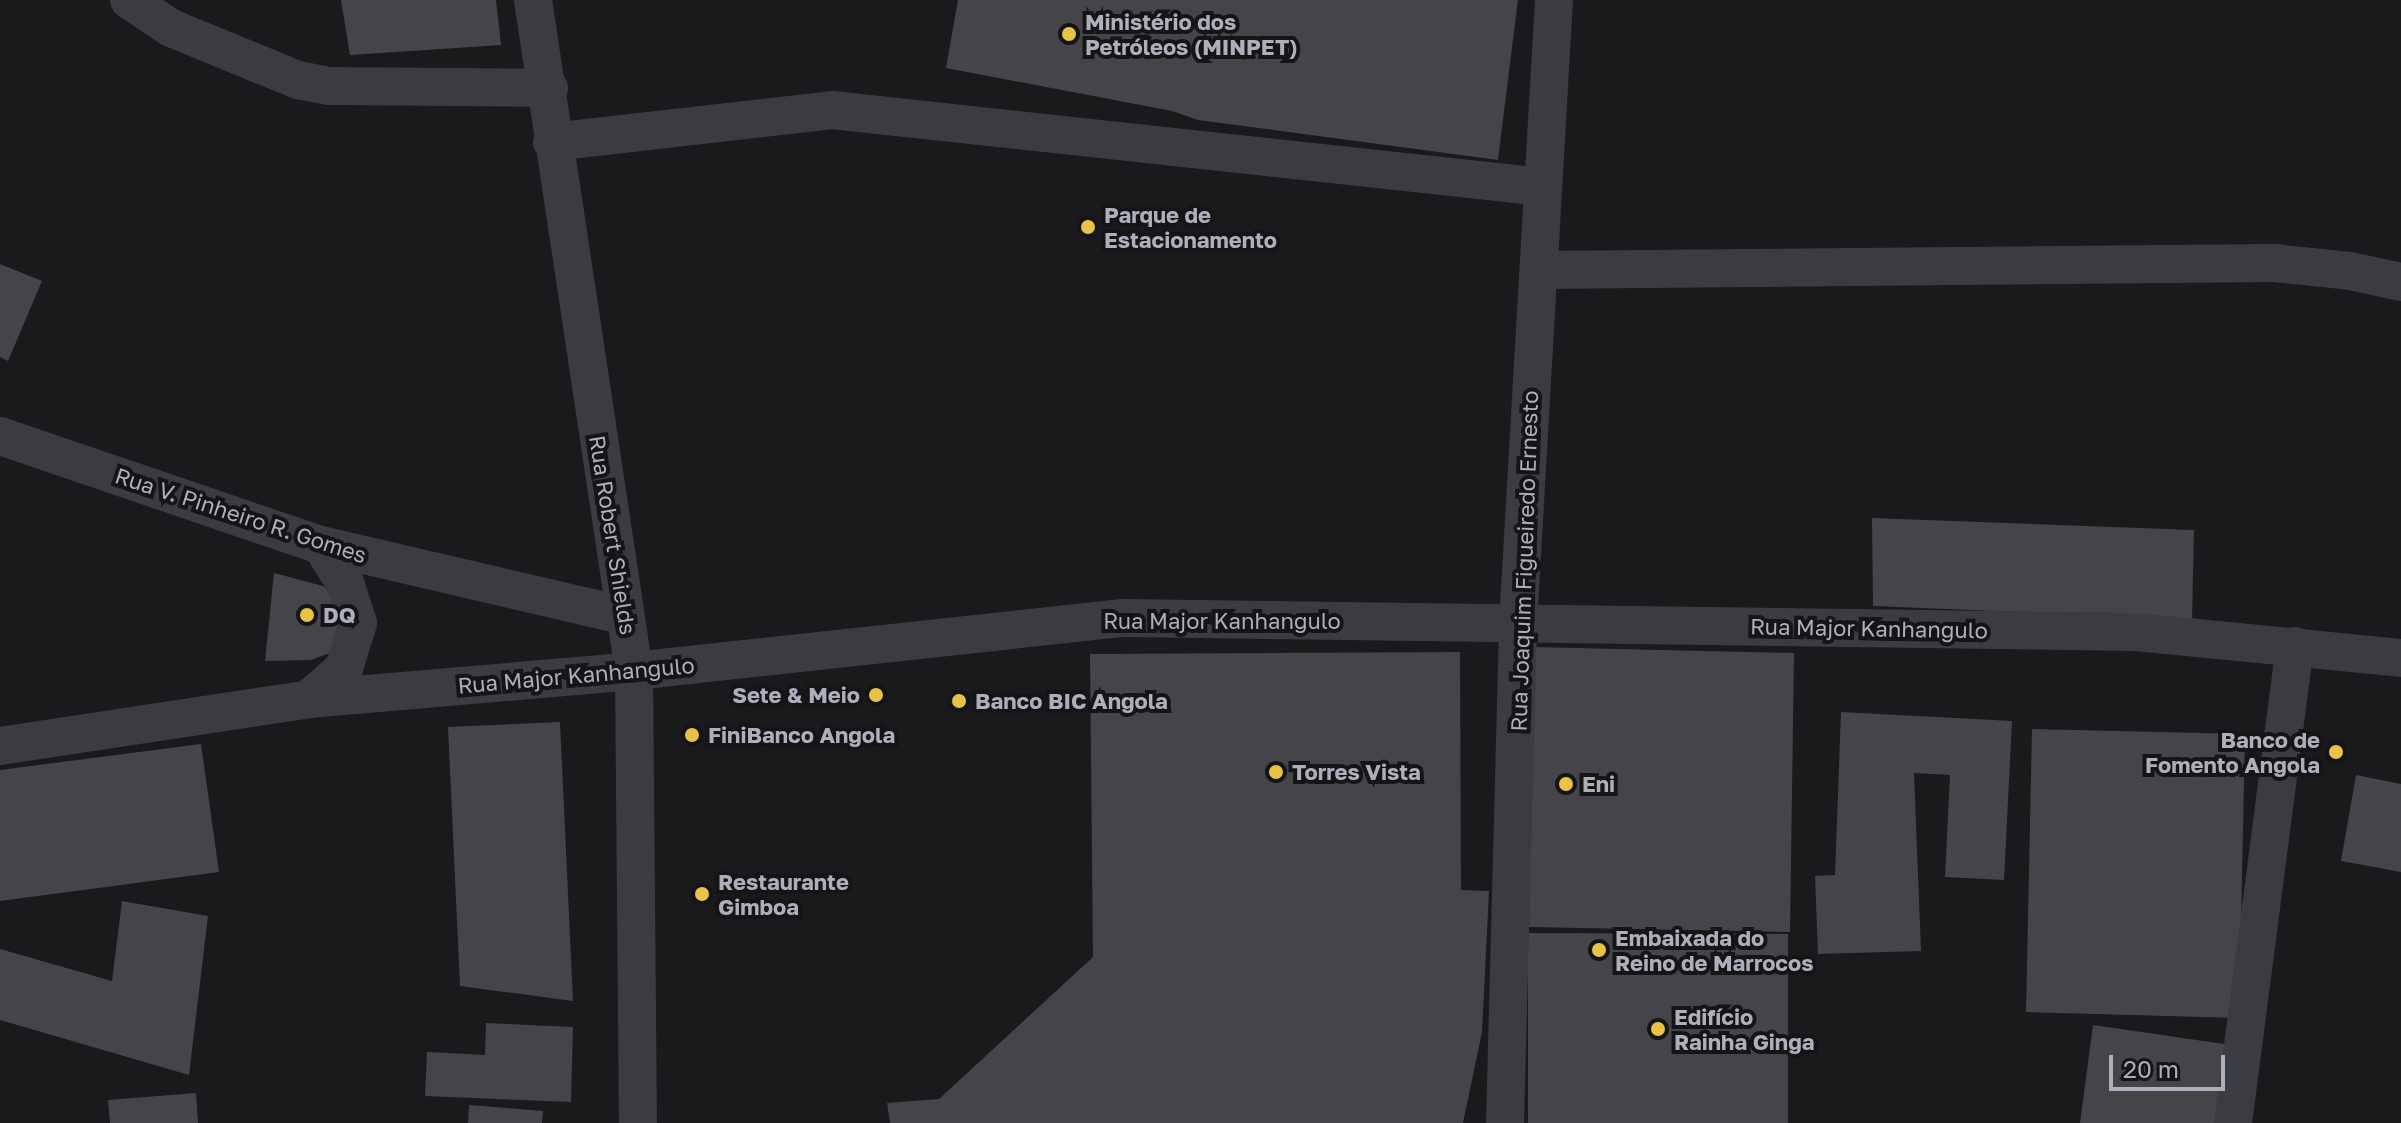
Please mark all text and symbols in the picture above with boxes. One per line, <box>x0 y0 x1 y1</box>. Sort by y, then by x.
place label: Ministério dos Petróleos (MINPET) <box>1085 8 1298 60</box>
marker: Ministério dos Petróleos (MINPET) <box>1060 25 1078 43</box>
place label: Parque de Estacionamento <box>1104 201 1277 252</box>
marker: Parque de Estacionamento <box>1079 218 1097 236</box>
street label: Rua Joaquim Figueiredo Ernesto <box>1505 390 1543 732</box>
street label: Rua Robert Shields <box>584 433 642 637</box>
street label: Rua V. Pinheiro R. Gomes <box>112 462 370 568</box>
place label: DQ <box>323 602 356 628</box>
marker: DQ <box>298 606 316 624</box>
street label: Rua Major Kanhangulo <box>1103 608 1341 634</box>
street label: Rua Major Kanhangulo <box>1750 613 1988 643</box>
street label: Rua Major Kanhangulo <box>457 651 695 699</box>
place label: Sete & Meio <box>732 682 860 708</box>
marker: Sete & Meio <box>867 686 885 704</box>
place label: Banco BIC Angola <box>975 688 1168 714</box>
marker: Banco BIC Angola <box>950 692 968 710</box>
place label: FiniBanco Angola <box>708 722 895 748</box>
marker: FiniBanco Angola <box>683 726 701 744</box>
place label: Banco de Fomento Angola <box>2145 726 2320 778</box>
marker: Banco de Fomento Angola <box>2327 743 2345 761</box>
place label: Torres Vista <box>1292 759 1421 785</box>
marker: Torres Vista <box>1267 763 1285 781</box>
place label: Eni <box>1582 771 1615 797</box>
marker: Eni <box>1557 775 1575 793</box>
place label: Restaurante Gimboa <box>718 868 849 920</box>
marker: Restaurante Gimboa <box>693 885 711 903</box>
place label: Embaixada do Reino de Marrocos <box>1615 924 1814 976</box>
marker: Embaixada do Reino de Marrocos <box>1590 941 1608 959</box>
place label: Edifício Rainha Ginga <box>1674 1003 1814 1054</box>
marker: Edifício Rainha Ginga <box>1649 1020 1667 1038</box>
scale bar <box>2113 1039 2229 1089</box>
text: 20 m <box>2123 1054 2179 1083</box>

